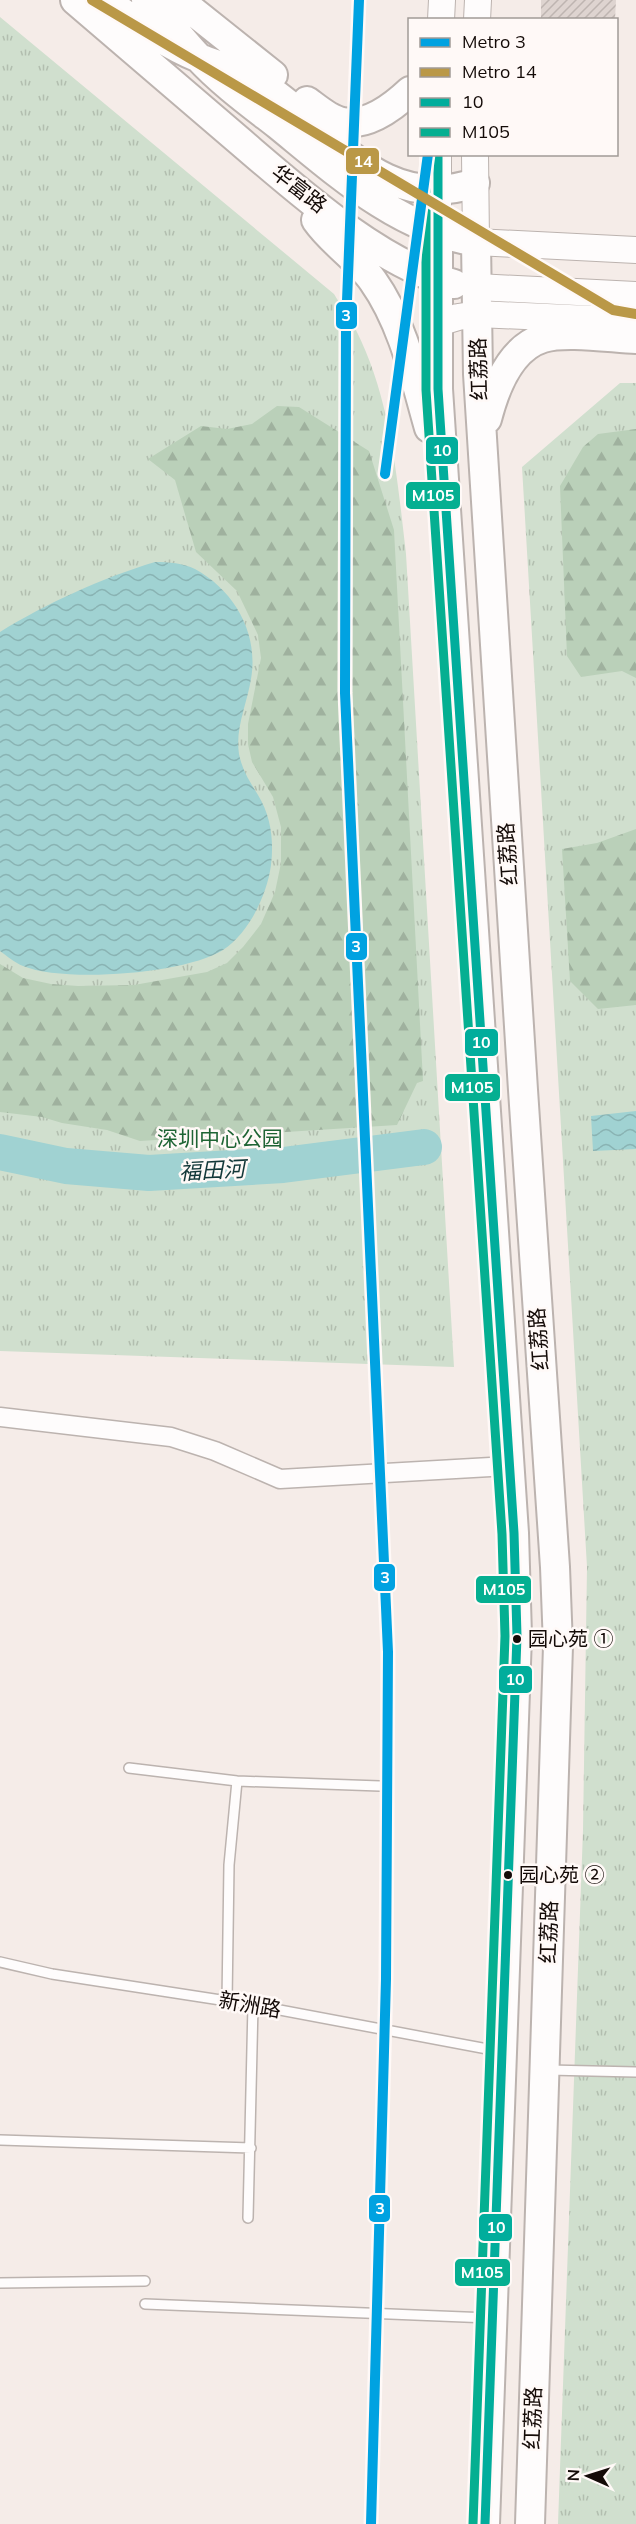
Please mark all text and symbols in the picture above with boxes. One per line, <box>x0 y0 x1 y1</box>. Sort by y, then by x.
legend <box>408 18 618 156</box>
text: Metro 3 <box>462 30 526 53</box>
text: Metro 14 <box>462 60 537 83</box>
text: 10 <box>462 90 484 113</box>
text: M105 <box>462 120 510 143</box>
line badge: 14 <box>345 147 380 175</box>
text: 14 <box>353 151 373 171</box>
street label: 华富路 <box>267 159 332 218</box>
line badge: 3 <box>335 301 358 330</box>
text: 3 <box>341 305 351 325</box>
street label: 红荔路 <box>464 337 492 401</box>
line badge: 10 <box>425 436 459 465</box>
text: 10 <box>432 440 452 460</box>
line badge: M105 <box>405 481 461 510</box>
text: M105 <box>412 485 455 505</box>
street label: 红荔路 <box>492 822 522 886</box>
line badge: 3 <box>345 932 368 961</box>
text: 3 <box>351 936 361 956</box>
line badge: 10 <box>464 1028 499 1057</box>
text: 10 <box>471 1032 491 1052</box>
line badge: M105 <box>444 1073 501 1102</box>
text: M105 <box>451 1077 494 1097</box>
park label: 深圳中心公园 <box>157 1125 283 1151</box>
water label: 福田河 <box>178 1154 250 1186</box>
street label: 红荔路 <box>523 1307 553 1371</box>
line badge: 3 <box>373 1563 396 1592</box>
text: 3 <box>380 1567 390 1587</box>
line badge: M105 <box>475 1575 532 1604</box>
text: M105 <box>483 1579 526 1599</box>
place label: 园心苑 ① <box>528 1626 613 1651</box>
marker: 园心苑 ① <box>511 1633 523 1645</box>
line badge: 10 <box>498 1665 533 1694</box>
text: 10 <box>505 1669 525 1689</box>
place label: 园心苑 ② <box>519 1862 604 1887</box>
marker: 园心苑 ② <box>502 1869 514 1881</box>
street label: 红荔路 <box>534 1900 562 1964</box>
street label: 新洲路 <box>217 1986 283 2022</box>
line badge: 3 <box>368 2194 391 2223</box>
text: 3 <box>375 2198 385 2218</box>
line badge: 10 <box>478 2213 513 2242</box>
text: 10 <box>486 2217 506 2237</box>
line badge: M105 <box>454 2258 511 2287</box>
text: M105 <box>461 2262 504 2282</box>
street label: 红荔路 <box>518 2386 546 2450</box>
north arrow <box>558 2446 618 2506</box>
text: N <box>563 2469 583 2482</box>

